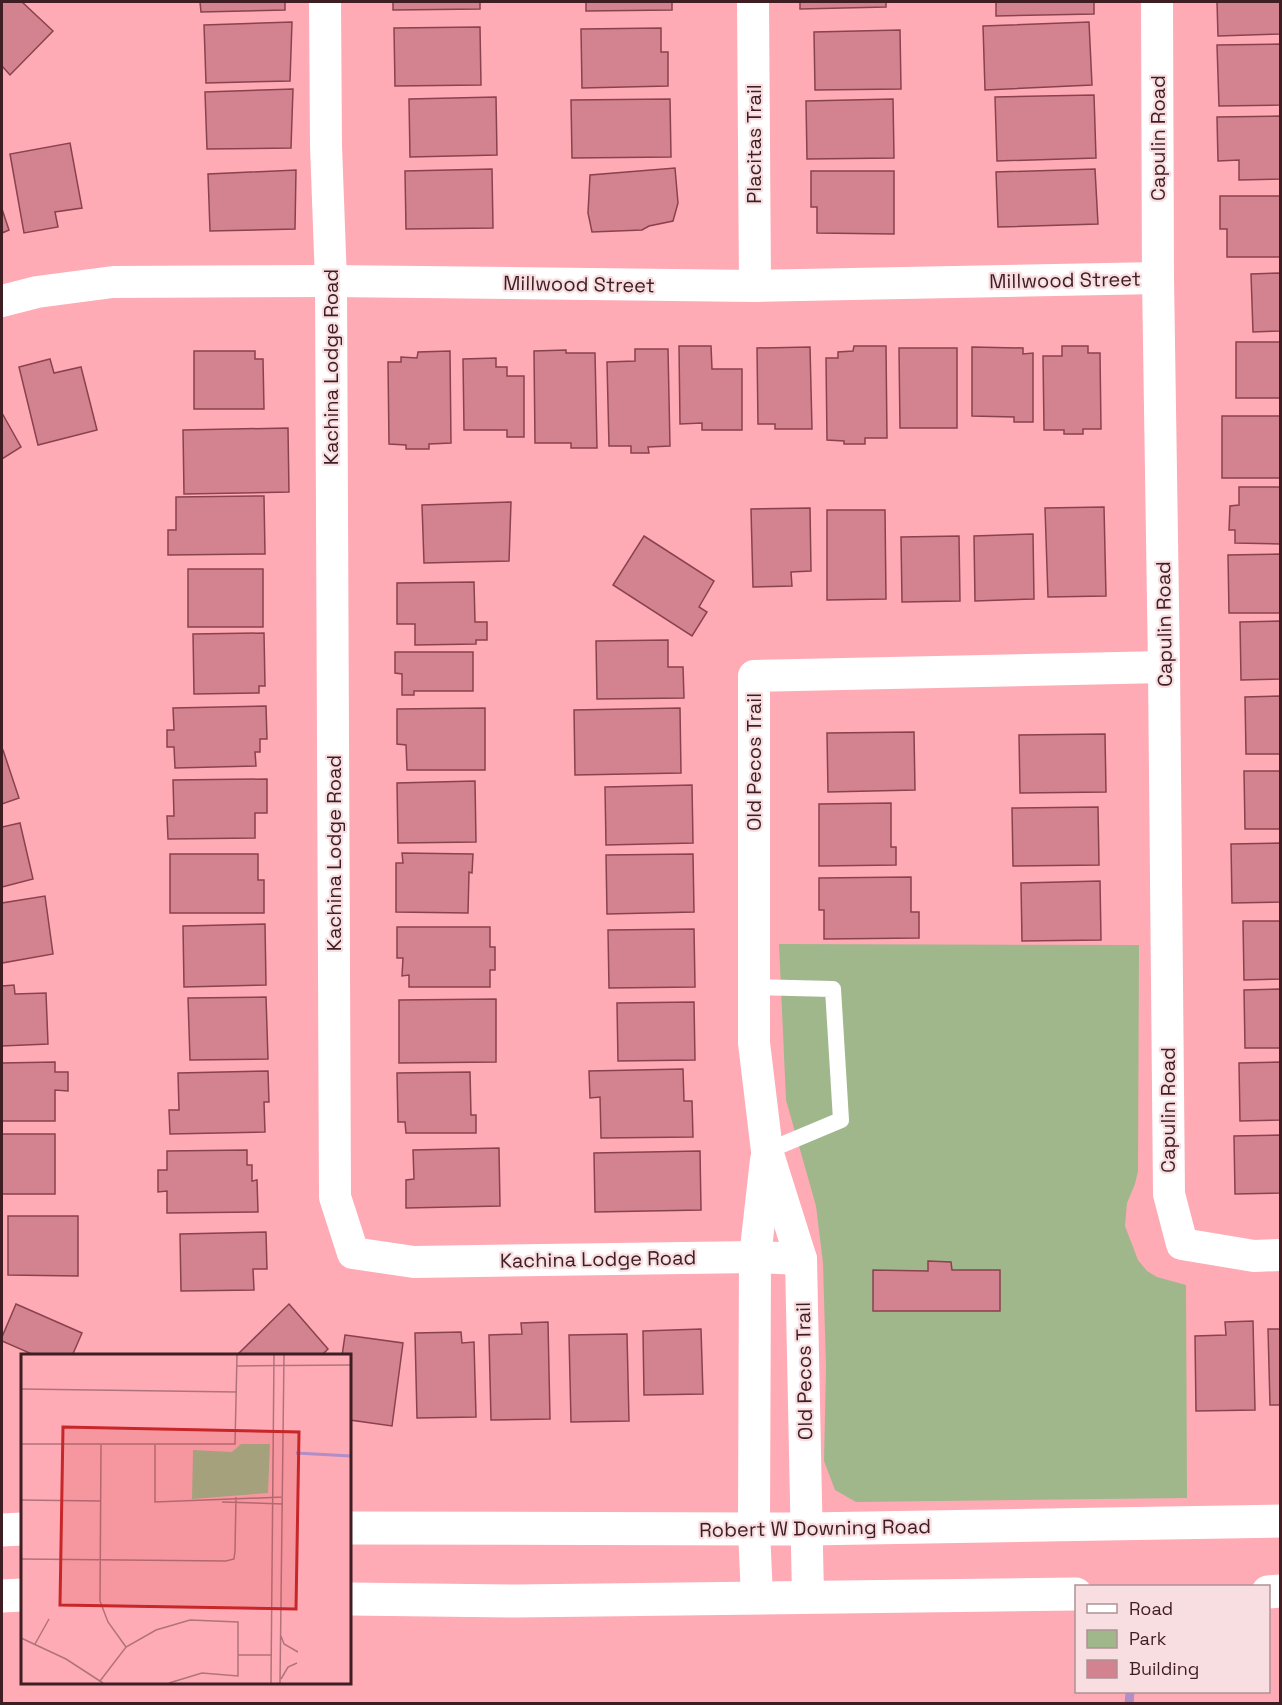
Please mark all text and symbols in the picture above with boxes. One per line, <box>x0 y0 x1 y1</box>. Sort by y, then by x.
street label: Capulin Road <box>1145 75 1171 201</box>
street label: Placitas Trail <box>741 84 767 204</box>
street label: Millwood Street <box>989 266 1141 294</box>
street label: Kachina Lodge Road <box>318 269 344 465</box>
street label: Millwood Street <box>503 270 655 298</box>
street label: Capulin Road <box>1150 561 1178 687</box>
street label: Old Pecos Trail <box>741 693 767 831</box>
street label: Kachina Lodge Road <box>321 755 347 951</box>
street label: Capulin Road <box>1155 1047 1181 1173</box>
street label: Kachina Lodge Road <box>500 1244 696 1274</box>
street label: Old Pecos Trail <box>790 1302 818 1440</box>
inset map <box>21 1354 351 1684</box>
street label: Robert W Downing Road <box>699 1513 931 1543</box>
legend <box>1075 1585 1270 1693</box>
text: Road <box>1129 1597 1173 1620</box>
text: Park <box>1129 1627 1167 1650</box>
text: Building <box>1129 1657 1199 1680</box>

